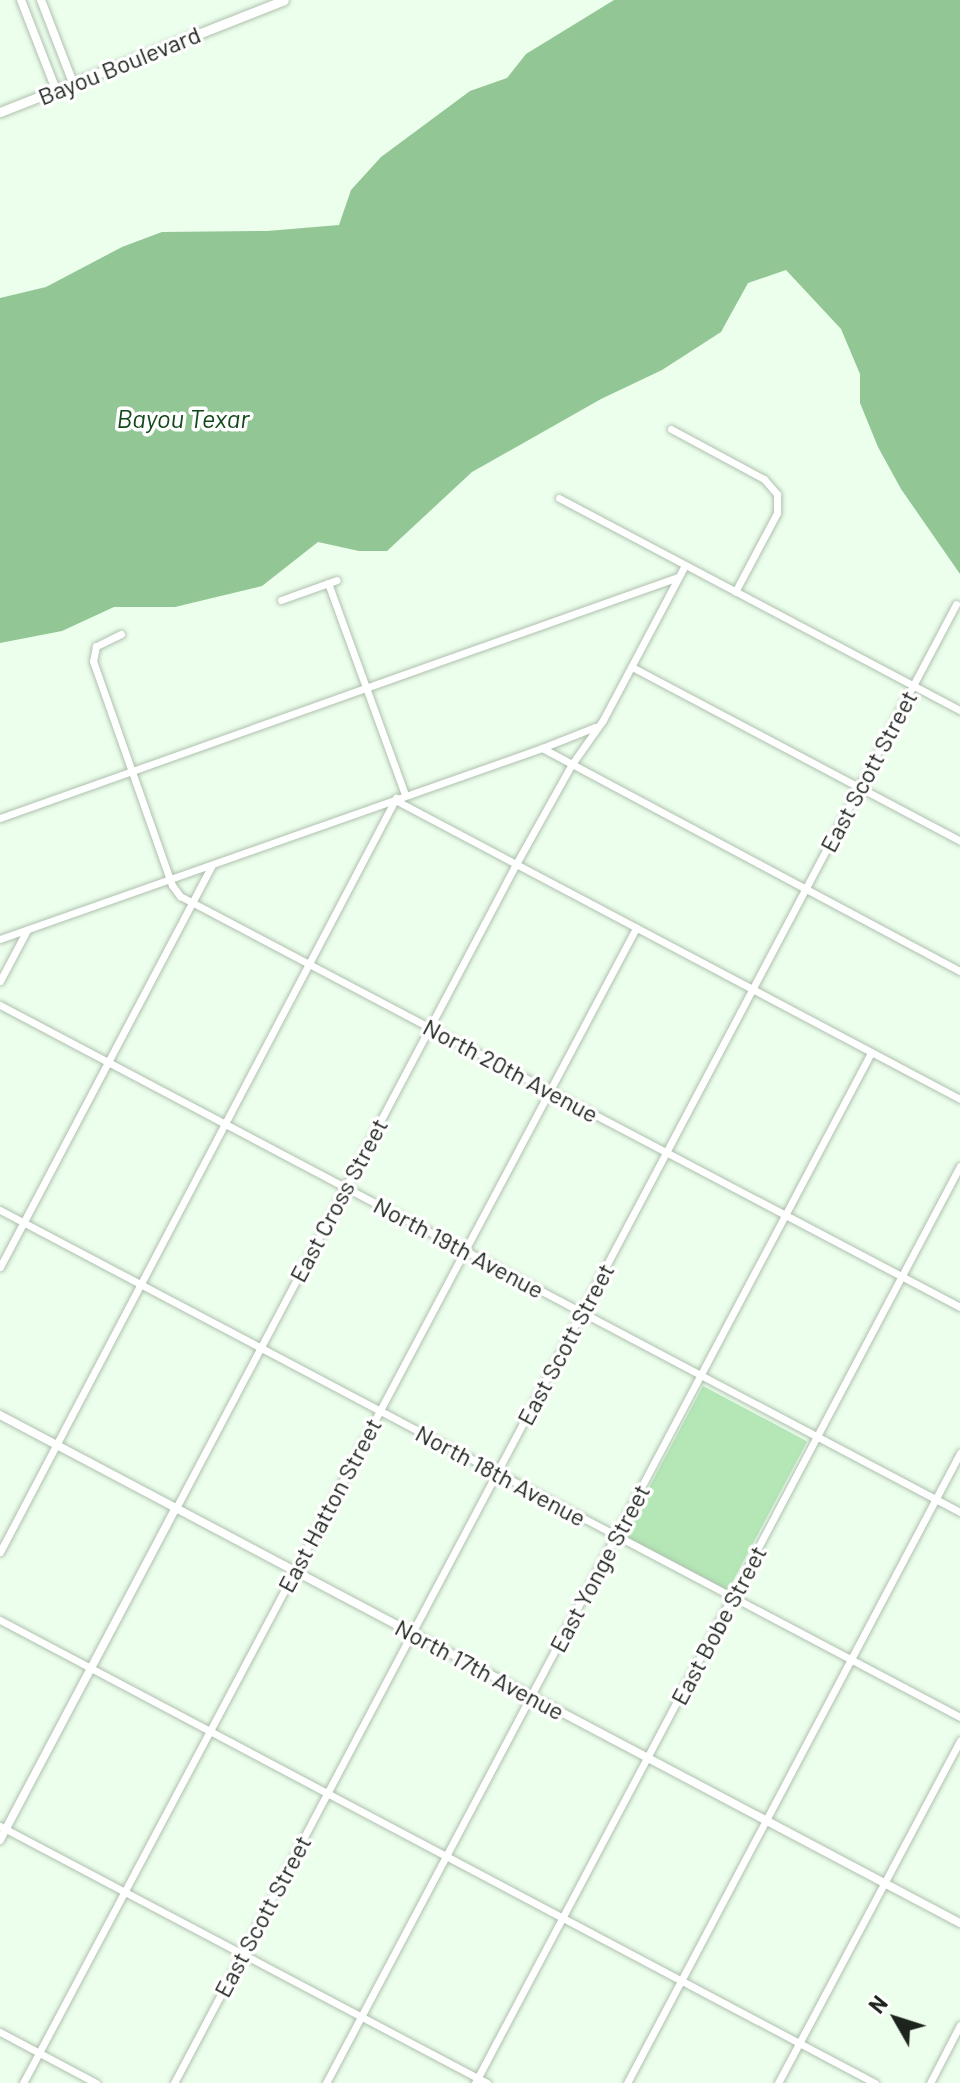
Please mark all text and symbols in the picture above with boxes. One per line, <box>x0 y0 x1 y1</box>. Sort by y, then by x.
street label: Bayou Boulevard <box>34 19 204 111</box>
water label: Bayou Texar <box>117 402 249 434</box>
street label: East Scott Street <box>813 685 923 857</box>
street label: North 20th Avenue <box>419 1012 603 1128</box>
street label: East Cross Street <box>283 1113 393 1287</box>
street label: North 19th Avenue <box>369 1190 549 1304</box>
street label: East Scott Street <box>510 1258 620 1430</box>
street label: East Hatton Street <box>271 1413 387 1597</box>
street label: North 18th Avenue <box>411 1418 591 1532</box>
street label: East Yonge Street <box>543 1479 655 1657</box>
street label: East Bobe Street <box>664 1541 772 1709</box>
street label: North 17th Avenue <box>391 1612 569 1726</box>
street label: East Scott Street <box>207 1830 317 2002</box>
north arrow <box>856 1979 936 2059</box>
text: N <box>863 1990 892 2018</box>

